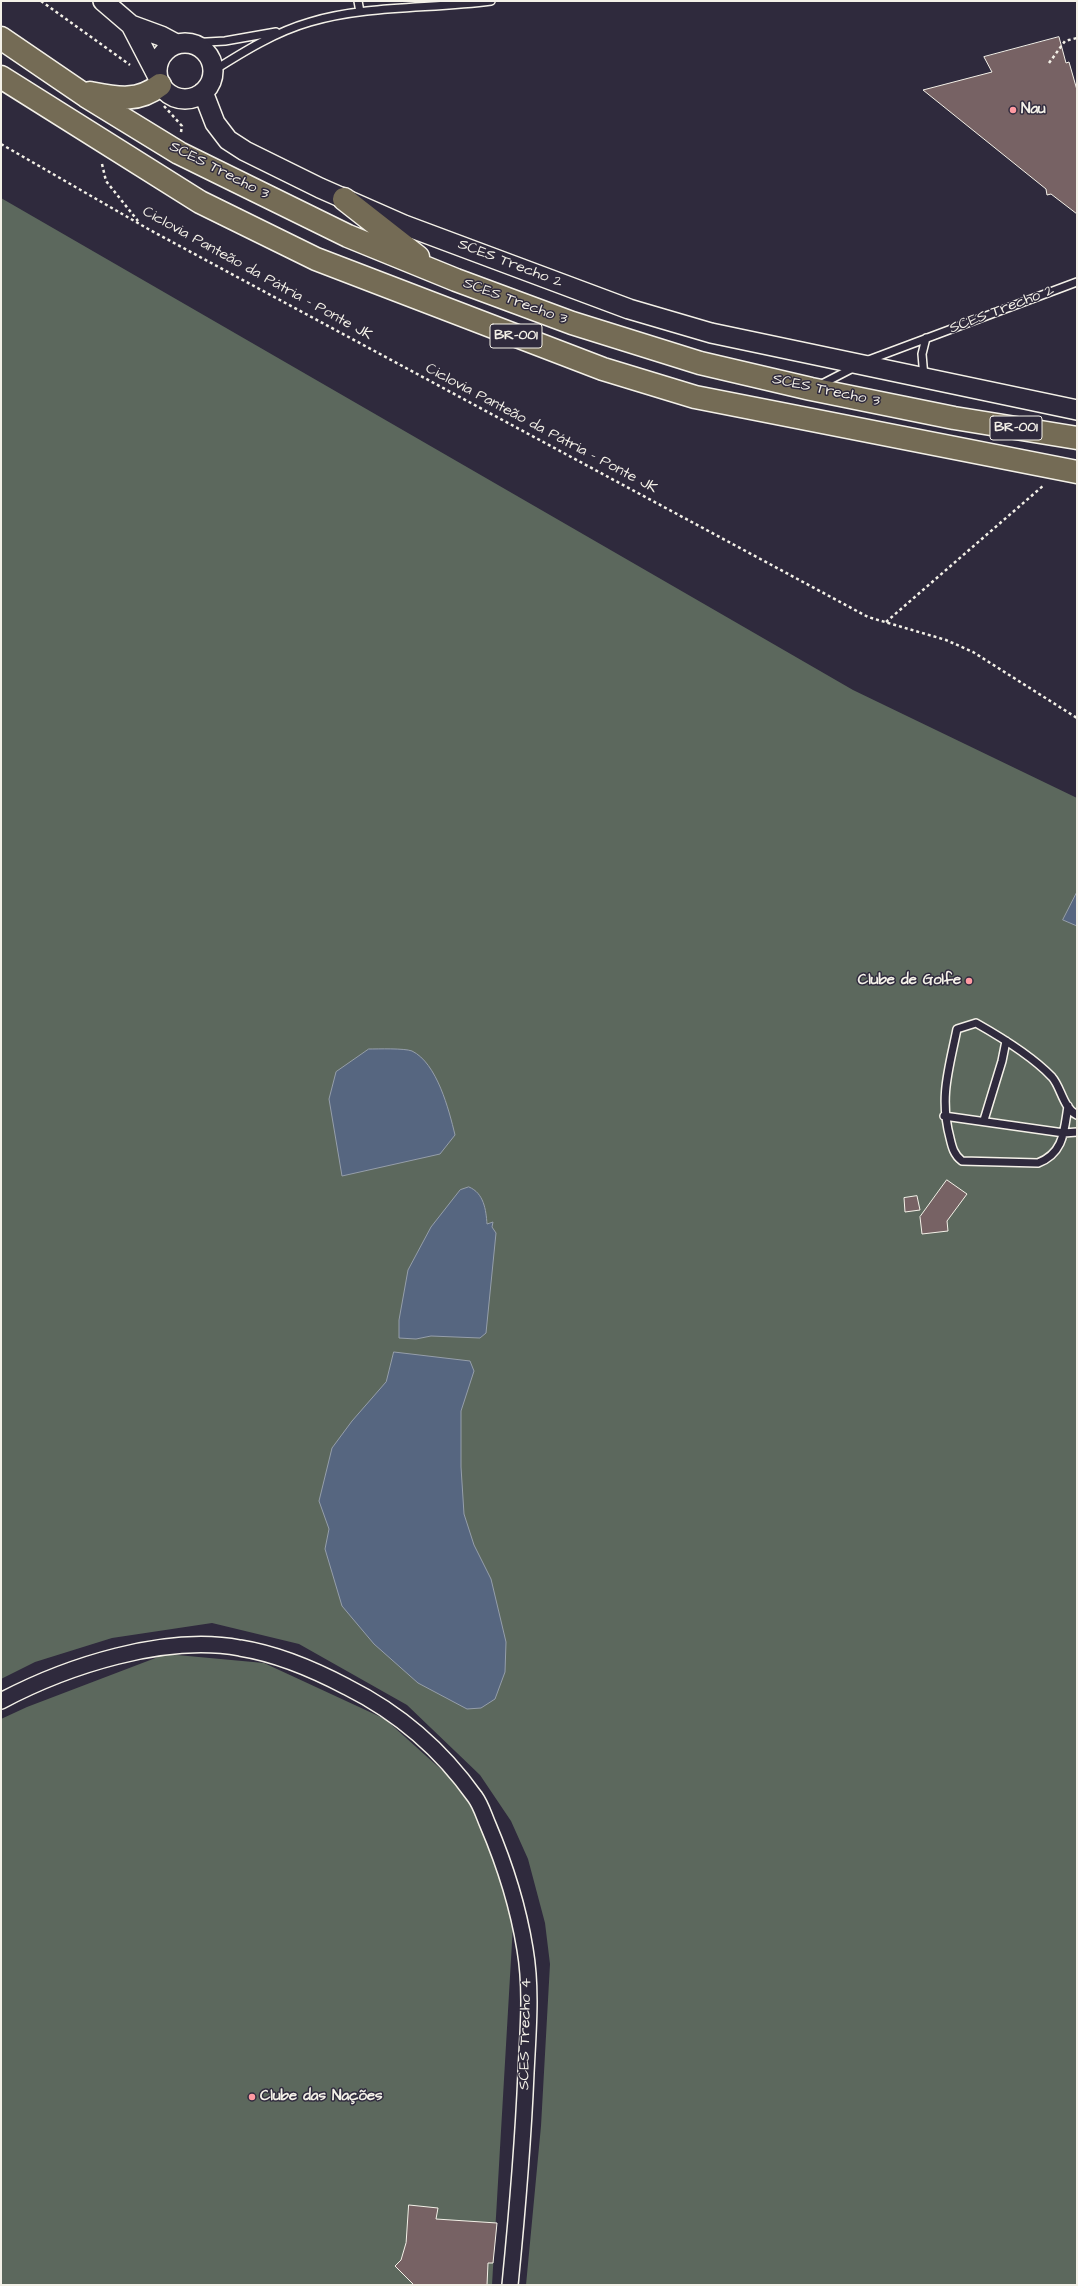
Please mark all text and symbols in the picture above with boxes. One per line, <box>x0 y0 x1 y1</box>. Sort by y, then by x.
place label: Nau <box>1021 101 1046 119</box>
marker: Nau <box>1008 105 1018 115</box>
street label: SCES Trecho 3 <box>166 138 272 204</box>
street label: Ciclovia Panteão da Pátria - Ponte JK <box>139 203 375 345</box>
street label: SCES Trecho 2 <box>455 236 565 292</box>
street label: SCES Trecho 3 <box>460 275 570 329</box>
street label: SCES Trecho 2 <box>947 282 1057 338</box>
road number: BR-001 <box>490 324 542 348</box>
street label: Ciclovia Panteão da Pátria - Ponte JK <box>422 360 660 498</box>
street label: SCES Trecho 3 <box>771 371 881 411</box>
road number: BR-001 <box>990 416 1042 440</box>
place label: Clube de Golfe <box>858 972 961 990</box>
marker: Clube de Golfe <box>964 976 974 986</box>
street label: SCES Trecho 4 <box>516 1978 536 2090</box>
place label: Clube das Nações <box>260 2088 383 2106</box>
marker: Clube das Nações <box>247 2092 257 2102</box>

